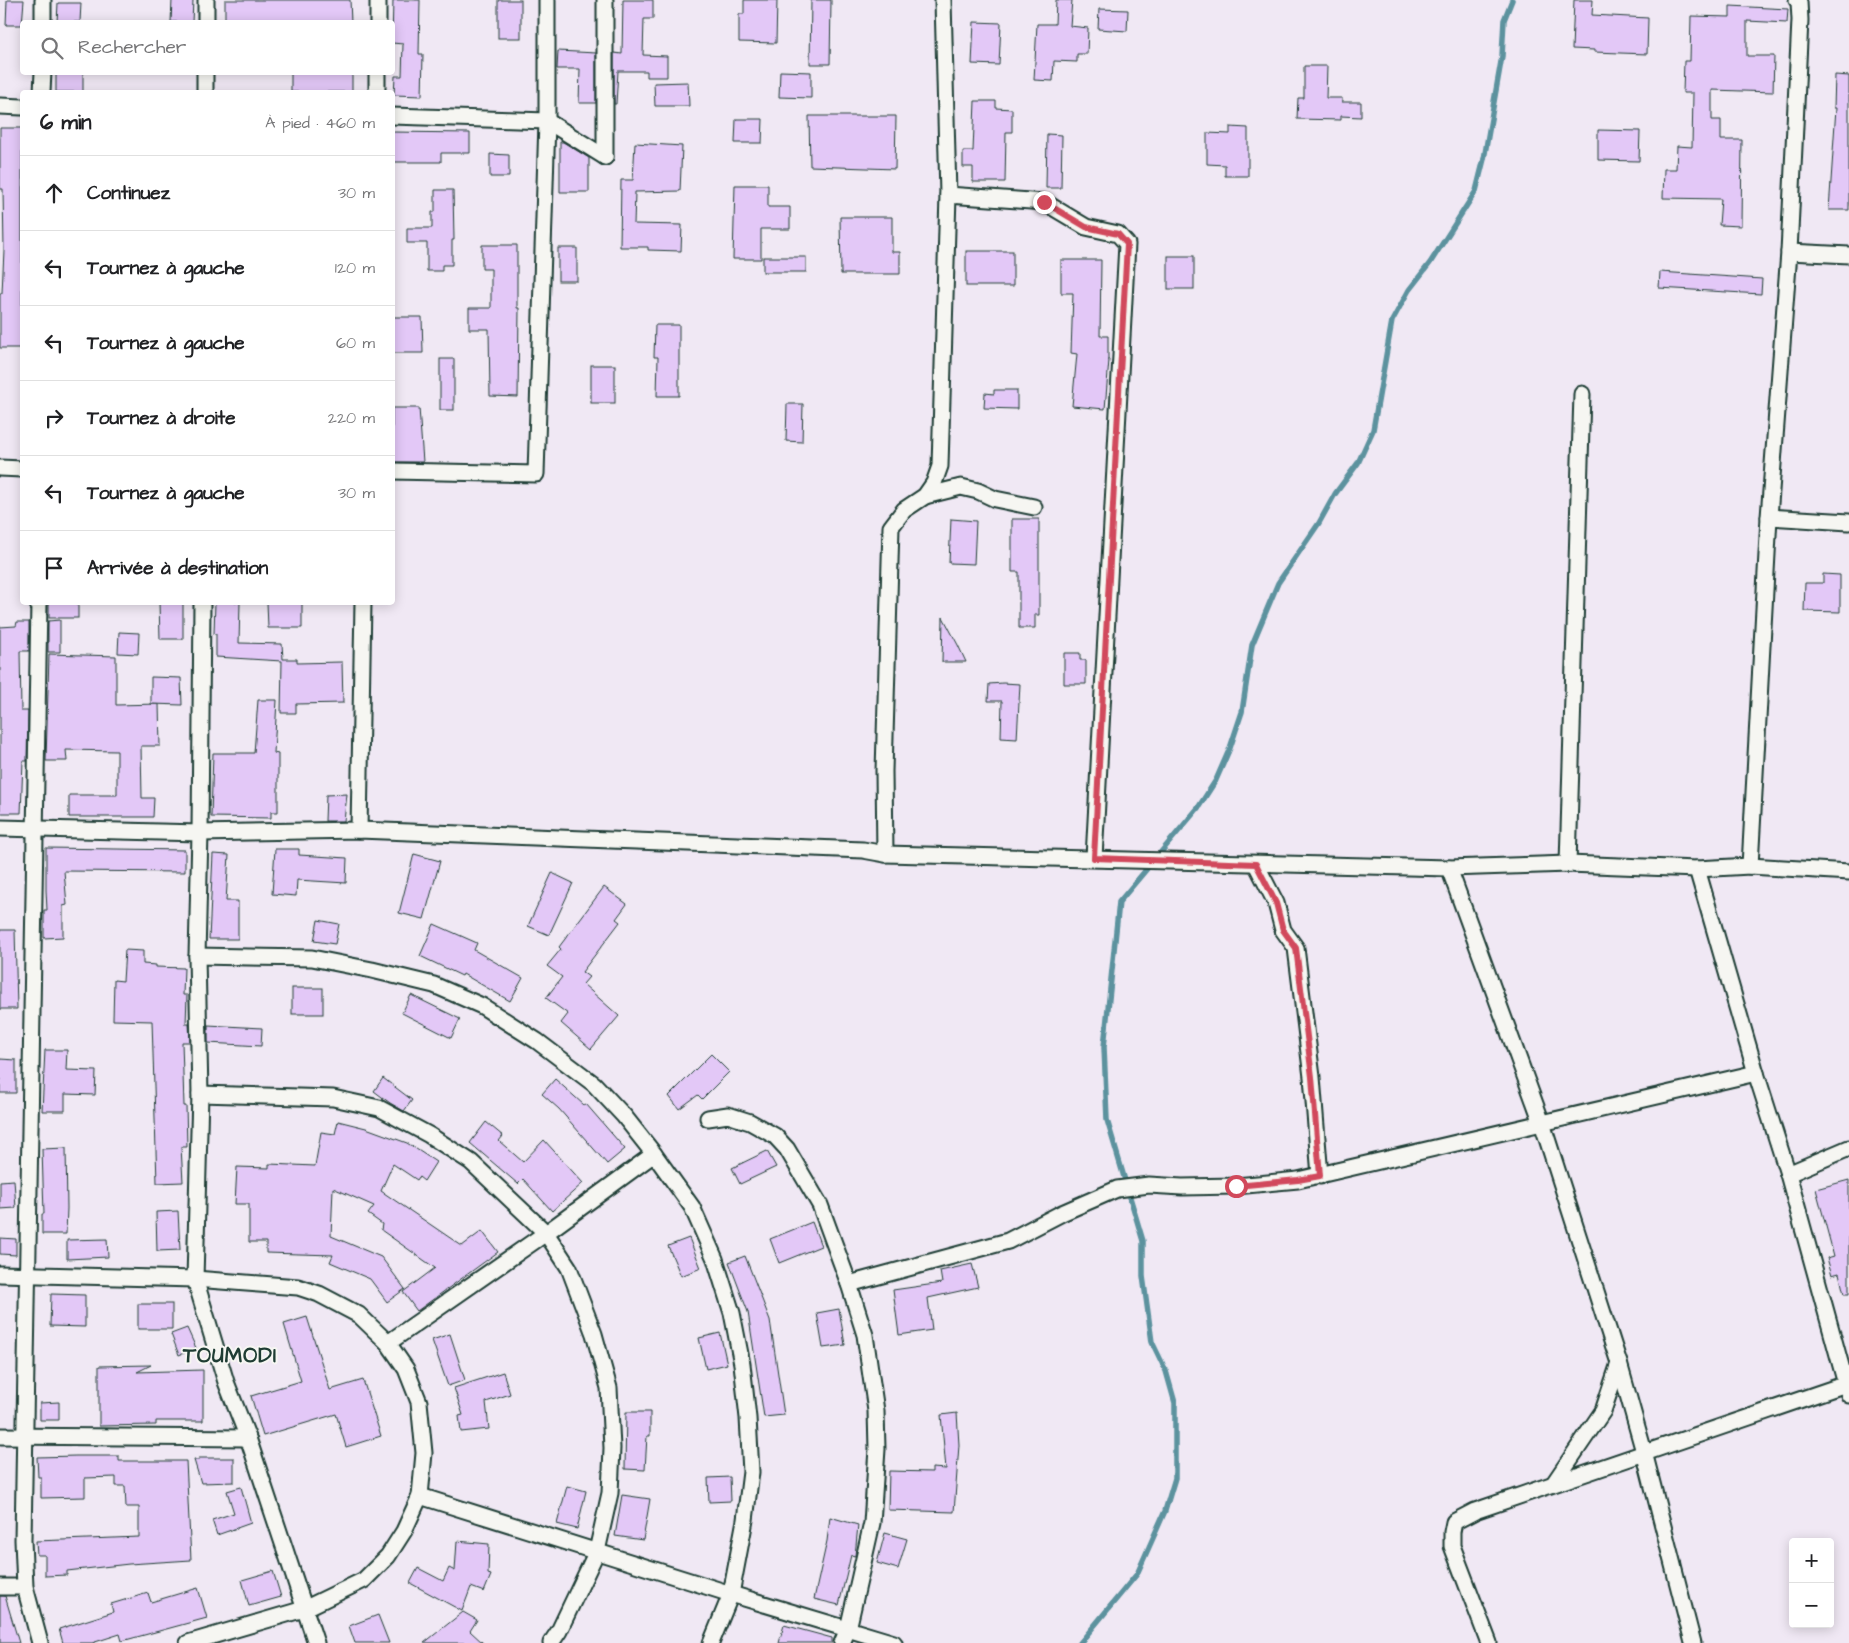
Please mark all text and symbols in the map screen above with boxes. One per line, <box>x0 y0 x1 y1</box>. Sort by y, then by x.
search box <box>20 20 395 75</box>
icon: search <box>38 34 66 62</box>
text: Rechercher <box>78 34 186 61</box>
text: 6 min <box>40 108 92 137</box>
text: À pied · 460 m <box>265 112 375 134</box>
icon: ahead <box>40 179 68 207</box>
text: Continuez <box>87 180 170 207</box>
text: 30 m <box>338 182 375 204</box>
route end <box>1033 191 1056 214</box>
icon: left <box>40 254 68 282</box>
text: Tournez à gauche <box>87 255 245 282</box>
text: 120 m <box>335 257 375 279</box>
icon: left <box>40 329 68 357</box>
text: Tournez à gauche <box>87 330 245 357</box>
text: 60 m <box>336 332 375 354</box>
icon: right <box>40 404 68 432</box>
text: Tournez à droite <box>87 405 235 432</box>
text: 220 m <box>328 407 375 429</box>
icon: left <box>40 479 68 507</box>
text: Tournez à gauche <box>87 480 245 507</box>
text: 30 m <box>338 482 375 504</box>
icon: arrive <box>40 554 68 582</box>
text: Arrivée à destination <box>87 555 268 582</box>
route start <box>1225 1175 1248 1198</box>
district label: TOUMODI <box>182 1341 277 1370</box>
map controls <box>1789 1538 1834 1628</box>
button: + <box>1789 1538 1834 1583</box>
button: − <box>1789 1583 1834 1628</box>

